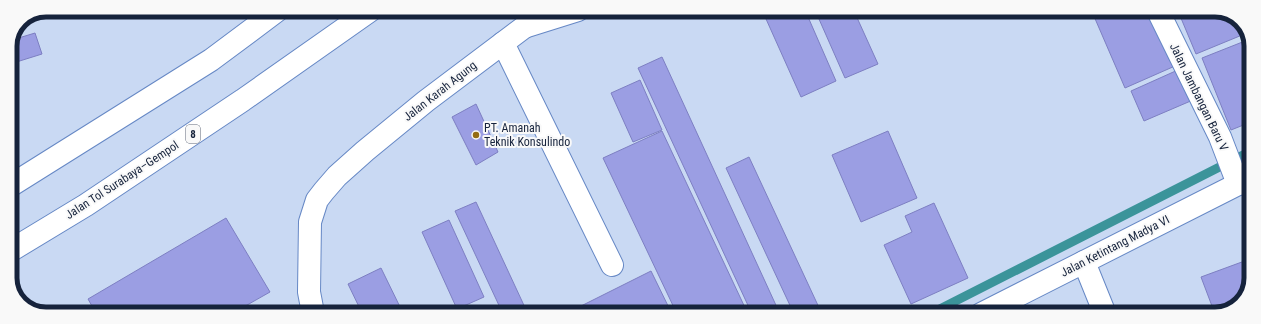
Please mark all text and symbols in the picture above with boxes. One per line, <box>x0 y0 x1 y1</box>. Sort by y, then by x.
street label: Jalan Jambangan Baru V <box>1167 41 1231 153</box>
street label: Jalan Karah Agung <box>401 58 479 124</box>
place label: PT. Amanah Teknik Konsulindo <box>484 121 570 149</box>
road number: 8 <box>186 125 200 143</box>
marker: PT. Amanah Teknik Konsulindo <box>471 130 481 140</box>
street label: Jalan Tol Surabaya–Gempol <box>63 138 181 222</box>
street label: Jalan Ketintang Madya VI <box>1058 212 1172 280</box>

